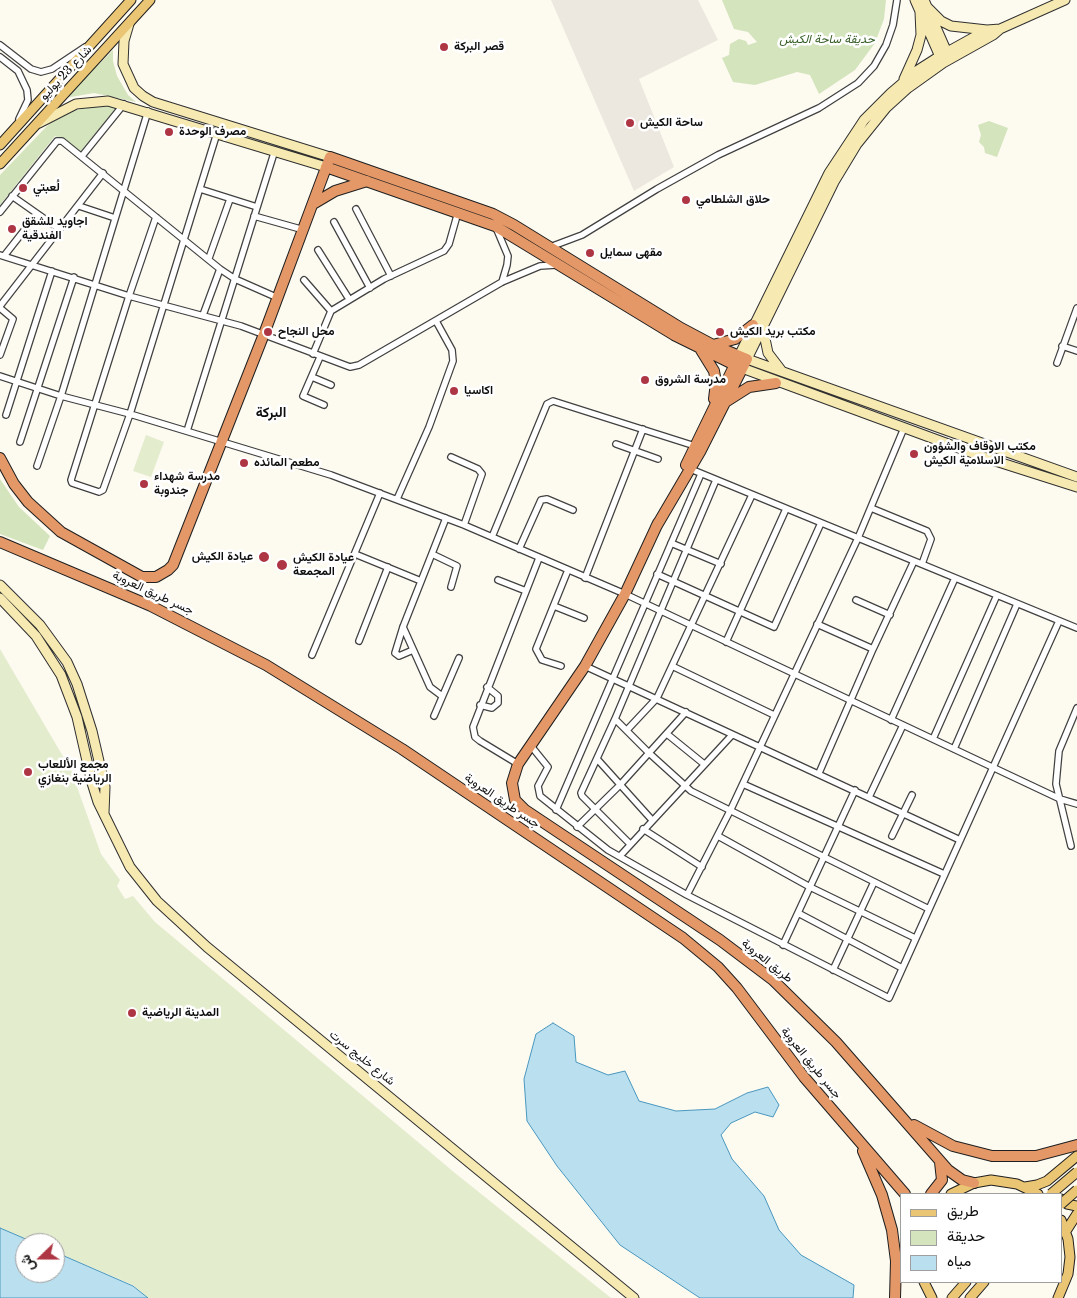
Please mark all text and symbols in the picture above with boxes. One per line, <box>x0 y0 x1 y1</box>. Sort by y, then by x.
park label: حديقة ساحة الكيش <box>779 33 875 47</box>
place label: قصر البركة <box>454 40 504 54</box>
marker: قصر البركة <box>438 41 450 53</box>
street label: شارع 23 يوليو <box>37 43 95 103</box>
place label: ساحة الكيش <box>640 116 703 130</box>
marker: ساحة الكيش <box>624 117 636 129</box>
place label: مصرف الوحدة <box>179 125 246 139</box>
marker: مصرف الوحدة <box>163 126 175 138</box>
place label: لُعبتي <box>33 181 60 195</box>
marker: لُعبتي <box>17 182 29 194</box>
place label: حلاق الشلطامي <box>696 193 770 207</box>
marker: حلاق الشلطامي <box>680 194 692 206</box>
place label: اجاويد للشقق الفندقية <box>22 215 88 243</box>
marker: اجاويد للشقق الفندقية <box>6 223 18 235</box>
place label: مقهى سمايل <box>600 246 662 260</box>
marker: مقهى سمايل <box>584 247 596 259</box>
place label: محل النجاح <box>278 325 335 339</box>
place label: مكتب بريد الكيش <box>730 325 816 339</box>
marker: محل النجاح <box>262 326 274 338</box>
marker: مكتب بريد الكيش <box>714 326 726 338</box>
place label: مدرسة الشروق <box>655 373 726 387</box>
marker: مدرسة الشروق <box>639 374 651 386</box>
place label: اكاسيا <box>464 384 493 398</box>
marker: اكاسيا <box>448 385 460 397</box>
district label: البركة <box>256 405 286 421</box>
place label: مكتب الاوقاف والشؤون الاسلامية الكيش <box>924 440 1036 468</box>
marker: مكتب الاوقاف والشؤون الاسلامية الكيش <box>908 448 920 460</box>
place label: مطعم المائده <box>254 456 319 470</box>
marker: مطعم المائده <box>238 457 250 469</box>
place label: مدرسة شهداء جندوبة <box>154 470 220 498</box>
marker: مدرسة شهداء جندوبة <box>138 478 150 490</box>
place label: عيادة الكيش <box>192 550 253 564</box>
marker: عيادة الكيش <box>257 550 271 564</box>
place label: عيادة الكيش المجمعة <box>293 551 354 579</box>
marker: عيادة الكيش المجمعة <box>275 558 289 572</box>
street label: جسر طريق العروبة <box>110 568 196 618</box>
place label: مجمع الأللعاب الرياضية بنغازي <box>38 758 112 786</box>
marker: مجمع الأللعاب الرياضية بنغازي <box>22 766 34 778</box>
street label: جسر طريق العروبة <box>462 770 542 832</box>
street label: طريق العروبة <box>739 936 795 986</box>
place label: المدينة الرياضية <box>142 1006 219 1020</box>
marker: المدينة الرياضية <box>126 1007 138 1019</box>
street label: جسر طريق العروبة <box>778 1024 844 1102</box>
street label: شارع خليج سرت <box>326 1027 398 1089</box>
legend <box>900 1193 1062 1283</box>
text: طريق <box>947 1201 979 1220</box>
text: حديقة <box>947 1226 985 1245</box>
north arrow <box>15 1233 65 1283</box>
text: مياه <box>947 1251 971 1270</box>
text: ش <box>16 1252 39 1274</box>

